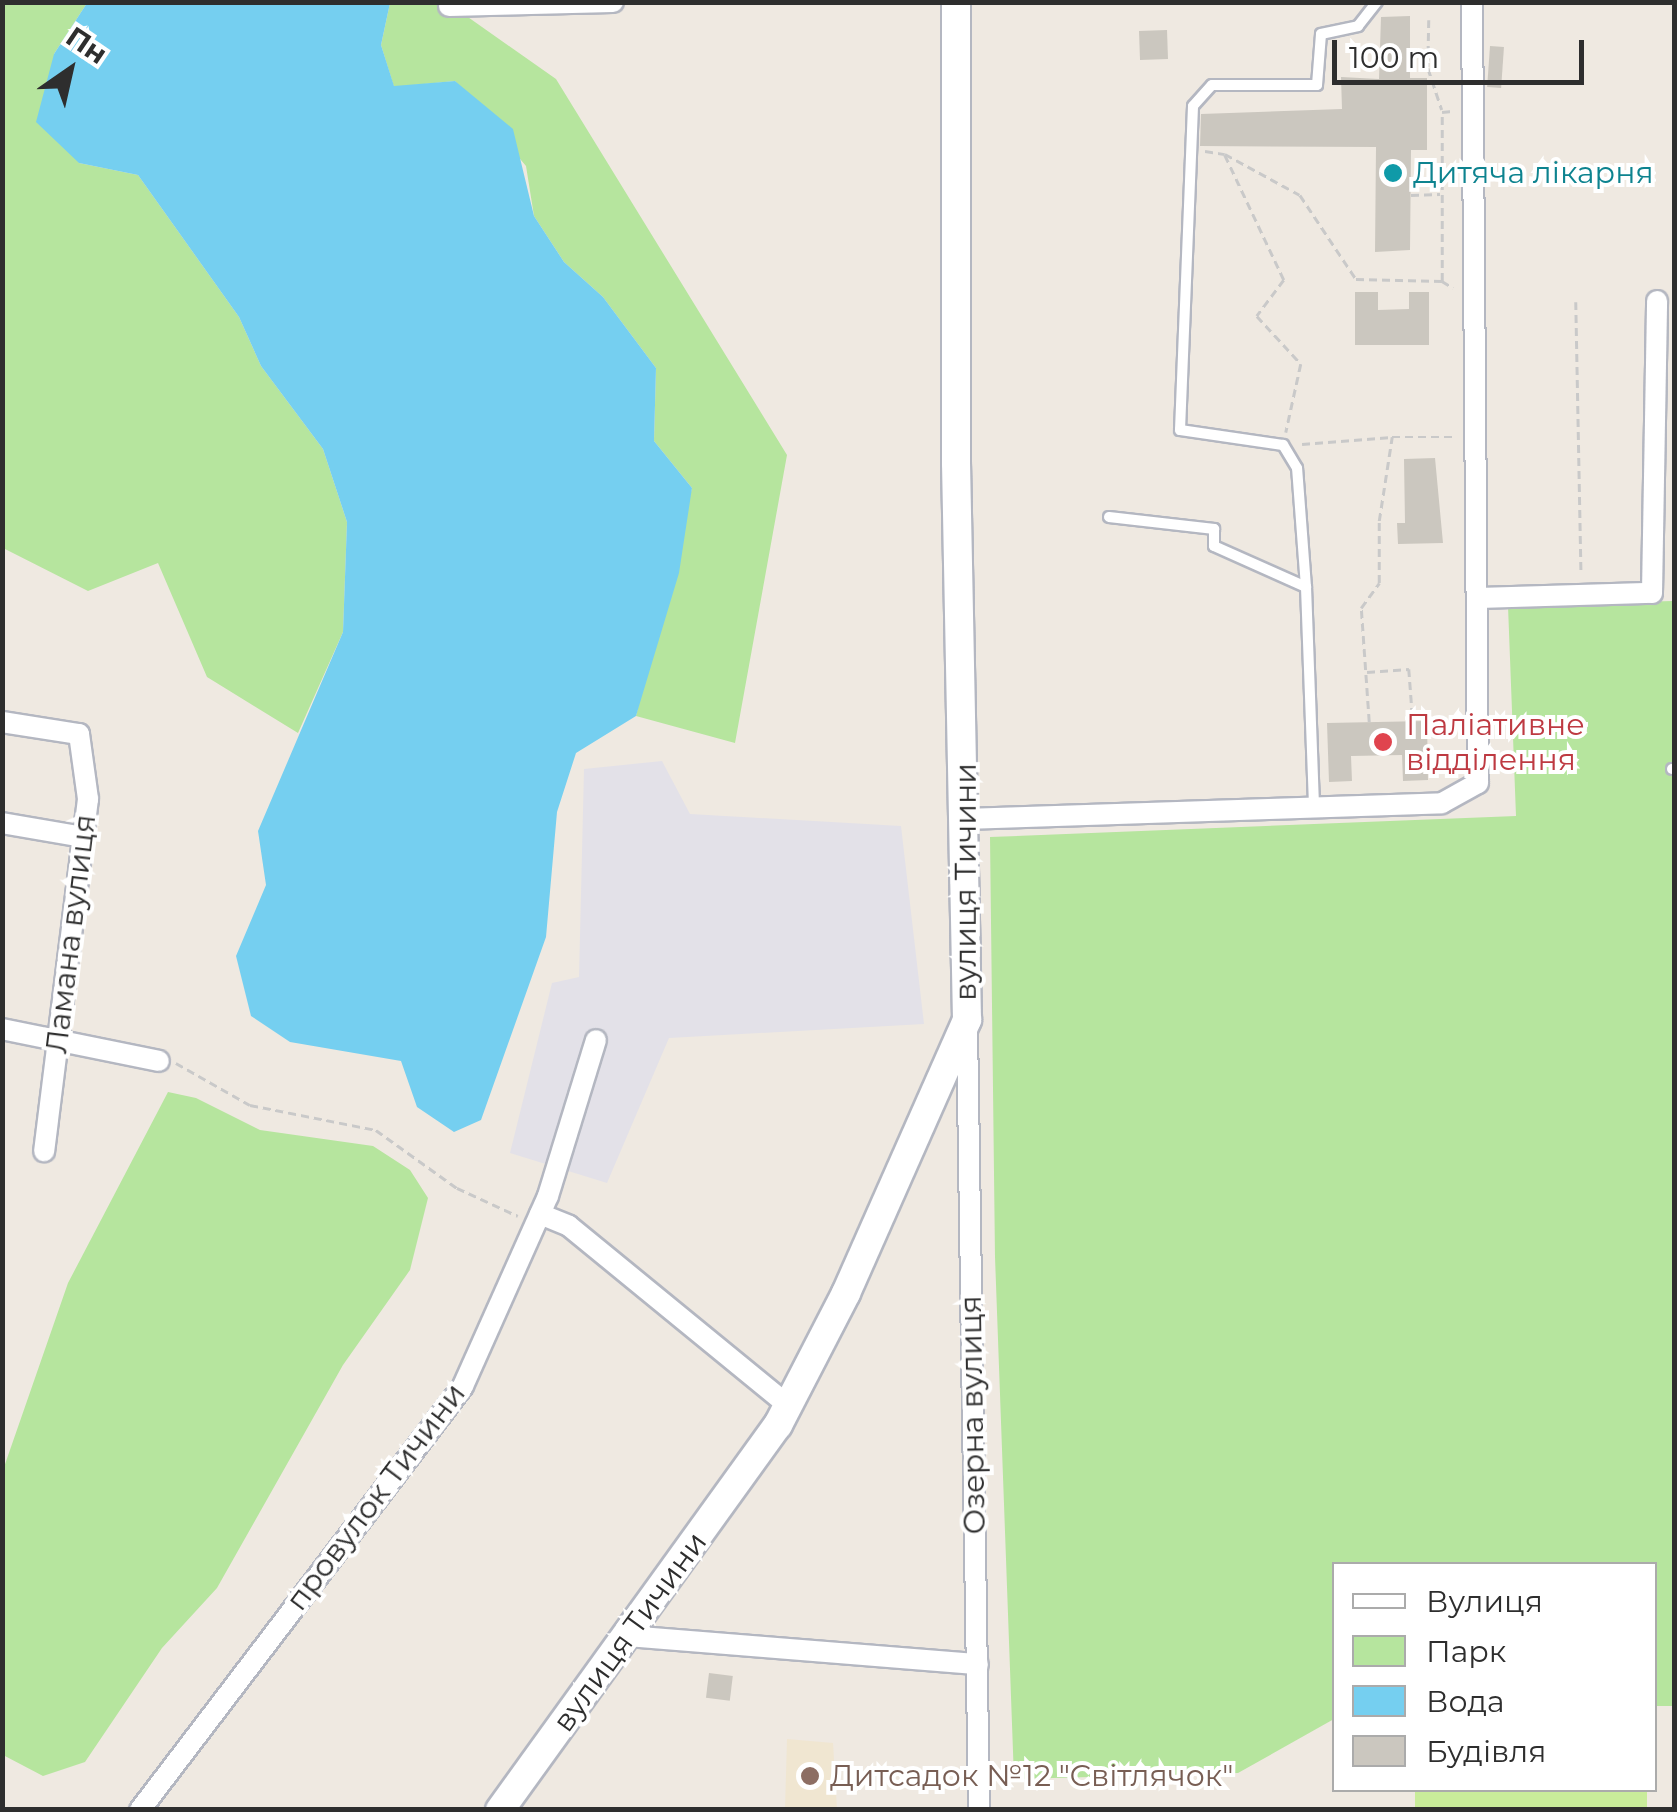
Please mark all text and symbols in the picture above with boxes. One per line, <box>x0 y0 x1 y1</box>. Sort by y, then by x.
text: Пн <box>60 19 114 71</box>
north arrow <box>20 20 120 120</box>
scale bar <box>1337 20 1590 82</box>
text: 100 m <box>1349 39 1439 76</box>
place label: Дитяча лікарня <box>1413 155 1654 191</box>
marker: Дитяча лікарня <box>1382 162 1404 184</box>
place label: Паліативне відділення <box>1406 707 1585 778</box>
marker: Паліативне відділення <box>1370 729 1396 755</box>
street label: вулиця Тичини <box>948 763 984 1001</box>
street label: Ламана вулиця <box>38 812 104 1056</box>
street label: Озерна вулиця <box>953 1295 993 1535</box>
street label: провулок Тичини <box>279 1376 473 1618</box>
street label: вулиця Тичини <box>546 1525 714 1739</box>
legend <box>1332 1562 1657 1792</box>
text: Вулиця <box>1426 1583 1543 1620</box>
text: Парк <box>1426 1633 1506 1670</box>
text: Вода <box>1426 1683 1505 1720</box>
text: Будівля <box>1426 1733 1546 1770</box>
place label: Дитсадок №12 "Світлячок" <box>830 1758 1233 1794</box>
marker: Дитсадок №12 "Світлячок" <box>799 1765 821 1787</box>

